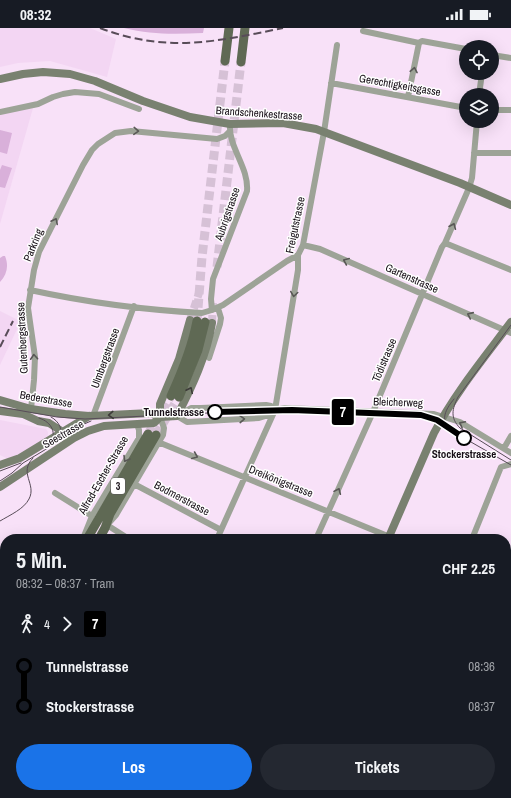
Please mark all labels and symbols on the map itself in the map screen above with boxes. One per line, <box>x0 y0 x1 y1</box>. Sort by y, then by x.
one-way arrow <box>409 66 417 73</box>
street label: Gerechtigkeitsgasse <box>358 71 442 99</box>
street label: Brandschenkestrasse <box>215 103 303 123</box>
one-way arrow <box>133 127 139 136</box>
street label: Aubrigstrasse <box>211 185 243 244</box>
street label: Freigutstrasse <box>282 195 308 255</box>
one-way arrow <box>50 218 57 225</box>
one-way arrow <box>448 222 456 229</box>
street label: Parkring <box>20 227 46 263</box>
one-way arrow <box>343 257 350 265</box>
street label: Gartenstrasse <box>383 260 441 296</box>
one-way arrow <box>290 291 299 297</box>
street label: Gutenbergstrasse <box>13 302 31 374</box>
one-way arrow <box>466 311 473 319</box>
street label: Ulmbergstrasse <box>88 326 122 390</box>
street label: Tödistrasse <box>369 336 399 384</box>
one-way arrow <box>30 353 39 360</box>
street label: Bederstrasse <box>19 387 73 411</box>
one-way arrow <box>185 387 193 395</box>
street label: Bleicherweg <box>373 394 423 410</box>
line badge: 7 <box>330 399 356 425</box>
marker: Tunnelstrasse <box>207 404 223 420</box>
place label: Tunnelstrasse <box>144 405 204 419</box>
one-way arrow <box>108 411 114 419</box>
one-way arrow <box>239 415 245 423</box>
street label: Seestrasse <box>40 417 86 451</box>
one-way arrow <box>459 421 466 429</box>
marker: Stockerstrasse <box>456 430 472 446</box>
street label: Alfred-Escher-Strasse <box>74 433 131 518</box>
place label: Stockerstrasse <box>432 447 496 461</box>
one-way arrow <box>190 451 198 459</box>
one-way arrow <box>124 455 131 462</box>
street label: Dreikönigstrasse <box>247 462 315 500</box>
road number: 3 <box>111 478 125 494</box>
street label: Bodmerstrasse <box>152 478 212 518</box>
one-way arrow <box>333 487 341 495</box>

